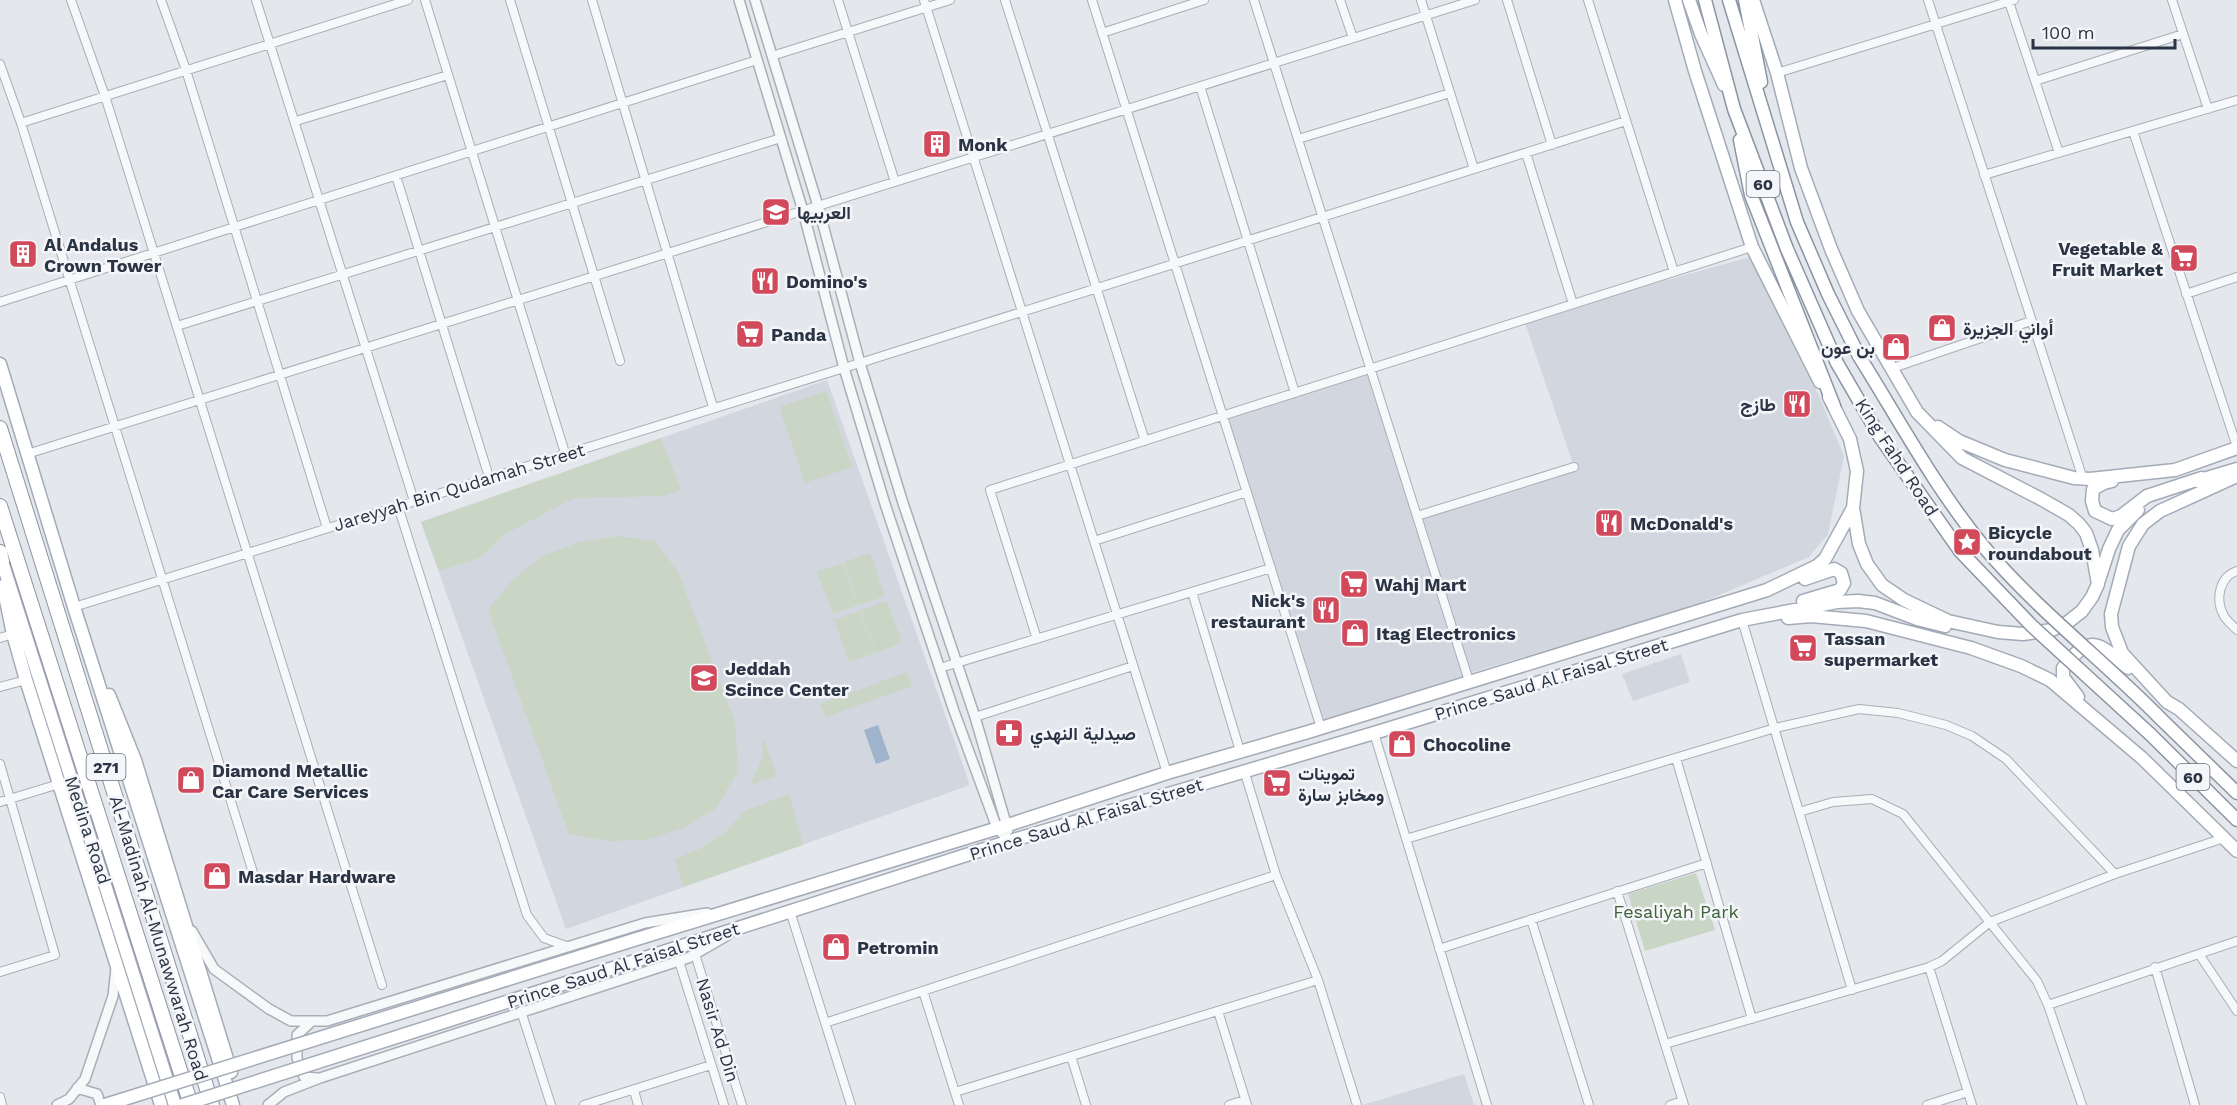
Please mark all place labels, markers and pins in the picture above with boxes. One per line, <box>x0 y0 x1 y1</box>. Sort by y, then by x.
building icon: Monk <box>921 128 953 160</box>
place label: Monk <box>958 134 1008 155</box>
school or university icon: العربيها <box>760 196 792 228</box>
place label: العربيها <box>797 202 851 224</box>
place label: Al Andalus Crown Tower <box>44 234 162 276</box>
building icon: Al Andalus Crown Tower <box>7 238 39 270</box>
place label: Vegetable & Fruit Market <box>2052 238 2163 280</box>
supermarket icon: Vegetable & Fruit Market <box>2168 242 2200 274</box>
restaurant icon: Domino's <box>749 265 781 297</box>
place label: Domino's <box>786 271 868 292</box>
shop icon: أواني الجزيرة <box>1926 312 1958 344</box>
supermarket icon: Panda <box>734 318 766 350</box>
place label: أواني الجزيرة <box>1963 318 2054 344</box>
place label: Panda <box>771 324 827 345</box>
shop icon: بن عون <box>1880 331 1912 363</box>
place label: بن عون <box>1821 337 1875 359</box>
restaurant icon: طازج <box>1781 388 1813 420</box>
place label: طازج <box>1740 394 1776 417</box>
restaurant icon: McDonald's <box>1593 507 1625 539</box>
place label: McDonald's <box>1630 513 1733 534</box>
place label: Bicycle roundabout <box>1988 522 2092 564</box>
place icon: Bicycle roundabout <box>1951 526 1983 558</box>
supermarket icon: Wahj Mart <box>1338 568 1370 600</box>
place label: Wahj Mart <box>1375 574 1466 595</box>
place label: Nick's restaurant <box>1211 590 1305 632</box>
restaurant icon: Nick's restaurant <box>1310 594 1342 626</box>
shop icon: Itag Electronics <box>1339 617 1371 649</box>
place label: Itag Electronics <box>1376 623 1516 644</box>
place label: Tassan supermarket <box>1824 628 1938 670</box>
supermarket icon: Tassan supermarket <box>1787 632 1819 664</box>
place label: Jeddah Scince Center <box>725 658 849 700</box>
school or university icon: Jeddah Scince Center <box>688 662 720 694</box>
pharmacy icon: صيدلية النهدي <box>993 717 1025 749</box>
place label: صيدلية النهدي <box>1030 723 1136 749</box>
shop icon: Chocoline <box>1386 728 1418 760</box>
place label: Chocoline <box>1423 734 1511 755</box>
place label: Diamond Metallic Car Care Services <box>212 760 369 802</box>
place label: تموينات ومخابز سارة <box>1298 763 1384 806</box>
shop icon: Diamond Metallic Car Care Services <box>175 764 207 796</box>
supermarket icon: تموينات ومخابز سارة <box>1261 767 1293 799</box>
shop icon: Masdar Hardware <box>201 860 233 892</box>
place label: Masdar Hardware <box>238 866 396 887</box>
shop icon: Petromin <box>820 931 852 963</box>
place label: Petromin <box>857 937 939 958</box>

